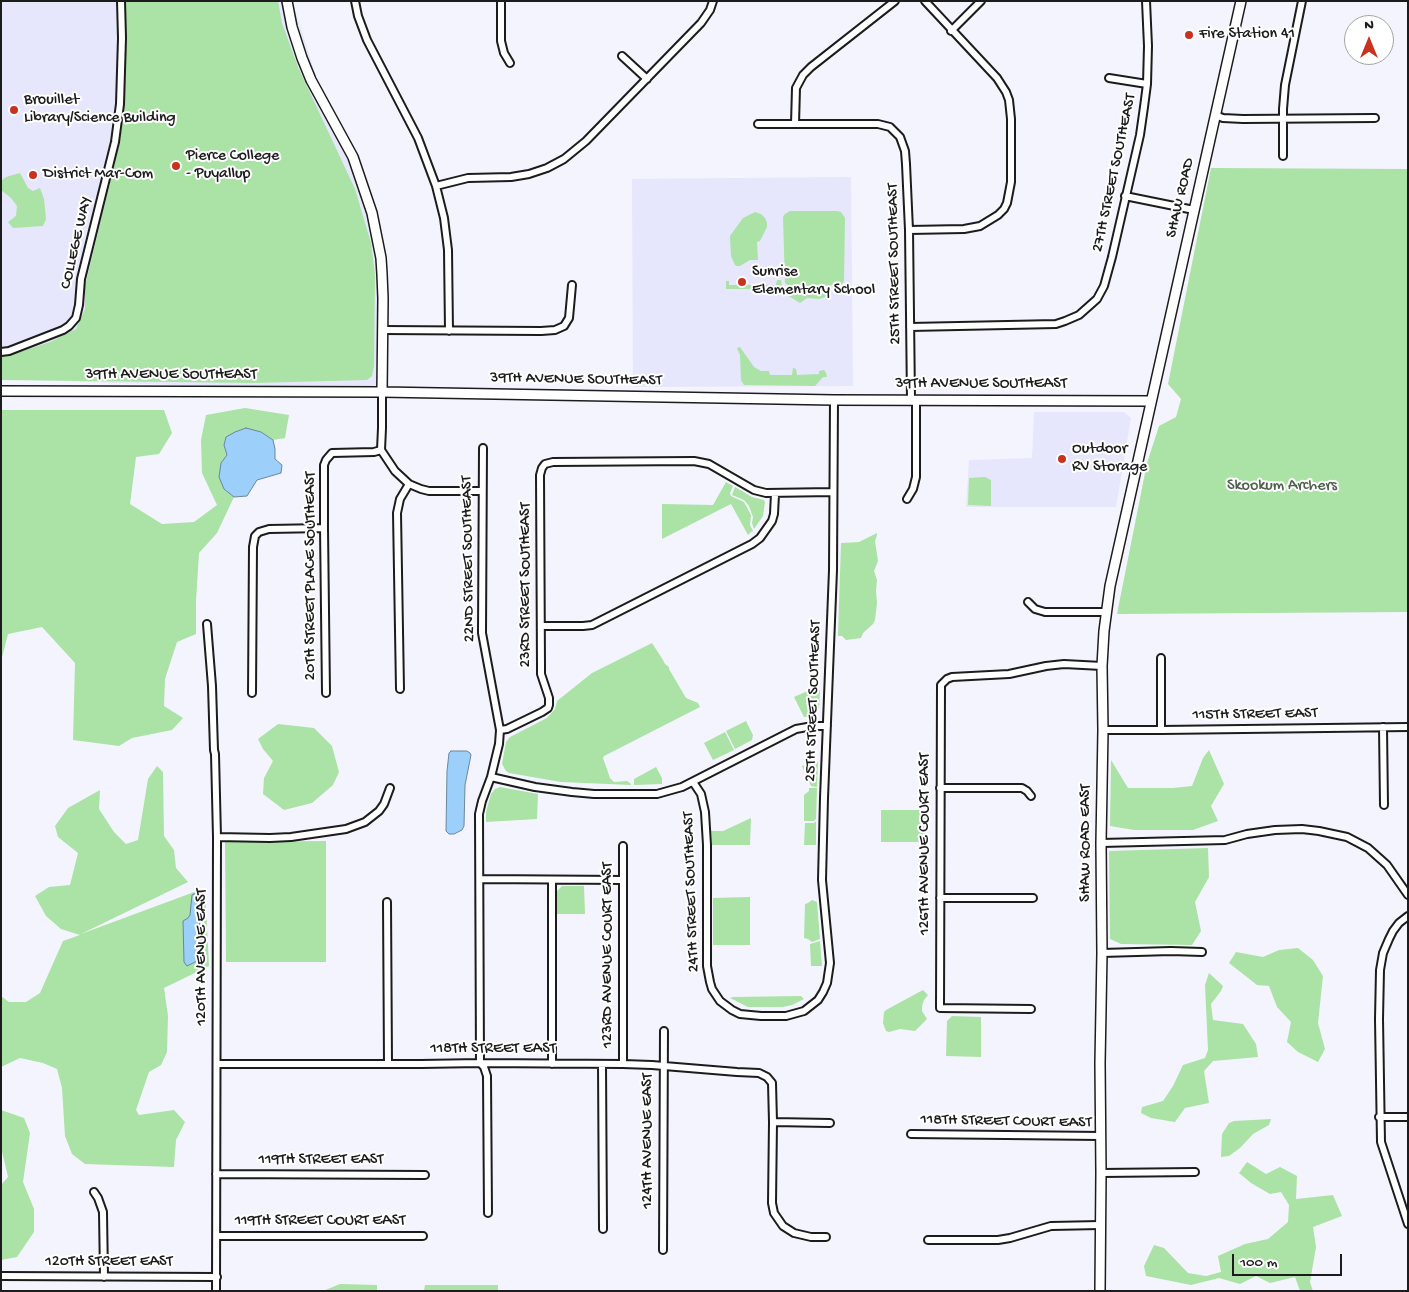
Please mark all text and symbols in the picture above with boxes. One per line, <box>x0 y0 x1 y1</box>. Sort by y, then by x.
north arrow <box>1344 15 1394 65</box>
text: N <box>1364 17 1374 34</box>
place label: Fire Station 41 <box>1199 25 1295 45</box>
marker: Fire Station 41 <box>1183 29 1195 41</box>
place label: Brouillet Library/Science Building <box>24 91 176 129</box>
street label: 27TH STREET SOUTHEAST <box>1089 92 1141 254</box>
marker: Brouillet Library/Science Building <box>8 104 20 116</box>
place label: Pierce College - Puyallup <box>186 147 279 185</box>
street label: SHAW ROAD <box>1163 156 1199 240</box>
marker: Pierce College - Puyallup <box>170 160 182 172</box>
place label: District Mar-Com <box>43 165 153 185</box>
marker: District Mar-Com <box>27 169 39 181</box>
street label: 25TH STREET SOUTHEAST <box>884 183 906 345</box>
street label: COLLEGE WAY <box>57 195 97 291</box>
place label: Sunrise Elementary School <box>752 263 875 301</box>
marker: Sunrise Elementary School <box>736 276 748 288</box>
street label: 39TH AVENUE SOUTHEAST <box>85 366 257 386</box>
street label: 39TH AVENUE SOUTHEAST <box>490 369 662 391</box>
street label: 39TH AVENUE SOUTHEAST <box>895 375 1067 395</box>
place label: Outdoor RV Storage <box>1072 440 1147 478</box>
marker: Outdoor RV Storage <box>1056 453 1068 465</box>
street label: 20TH STREET PLACE SOUTHEAST <box>302 472 322 680</box>
street label: 22ND STREET SOUTHEAST <box>458 475 480 643</box>
park label: Skookum Archers <box>1227 477 1337 497</box>
street label: 23RD STREET SOUTHEAST <box>517 502 537 668</box>
street label: 25TH STREET SOUTHEAST <box>802 620 826 782</box>
street label: 115TH STREET EAST <box>1192 704 1318 726</box>
street label: 126TH AVENUE COURT EAST <box>916 753 936 935</box>
street label: SHAW ROAD EAST <box>1077 784 1097 902</box>
street label: 24TH STREET SOUTHEAST <box>680 811 704 973</box>
street label: 123RD AVENUE COURT EAST <box>599 862 619 1048</box>
street label: 120TH AVENUE EAST <box>193 888 213 1026</box>
street label: 118TH STREET EAST <box>430 1040 556 1060</box>
street label: 124TH AVENUE EAST <box>639 1073 659 1209</box>
street label: 118TH STREET COURT EAST <box>920 1111 1092 1133</box>
street label: 119TH STREET EAST <box>259 1151 383 1171</box>
street label: 119TH STREET COURT EAST <box>235 1212 405 1232</box>
scale bar <box>1234 1244 1344 1276</box>
street label: 120TH STREET EAST <box>45 1253 173 1273</box>
text: 100 m <box>1240 1254 1277 1272</box>

